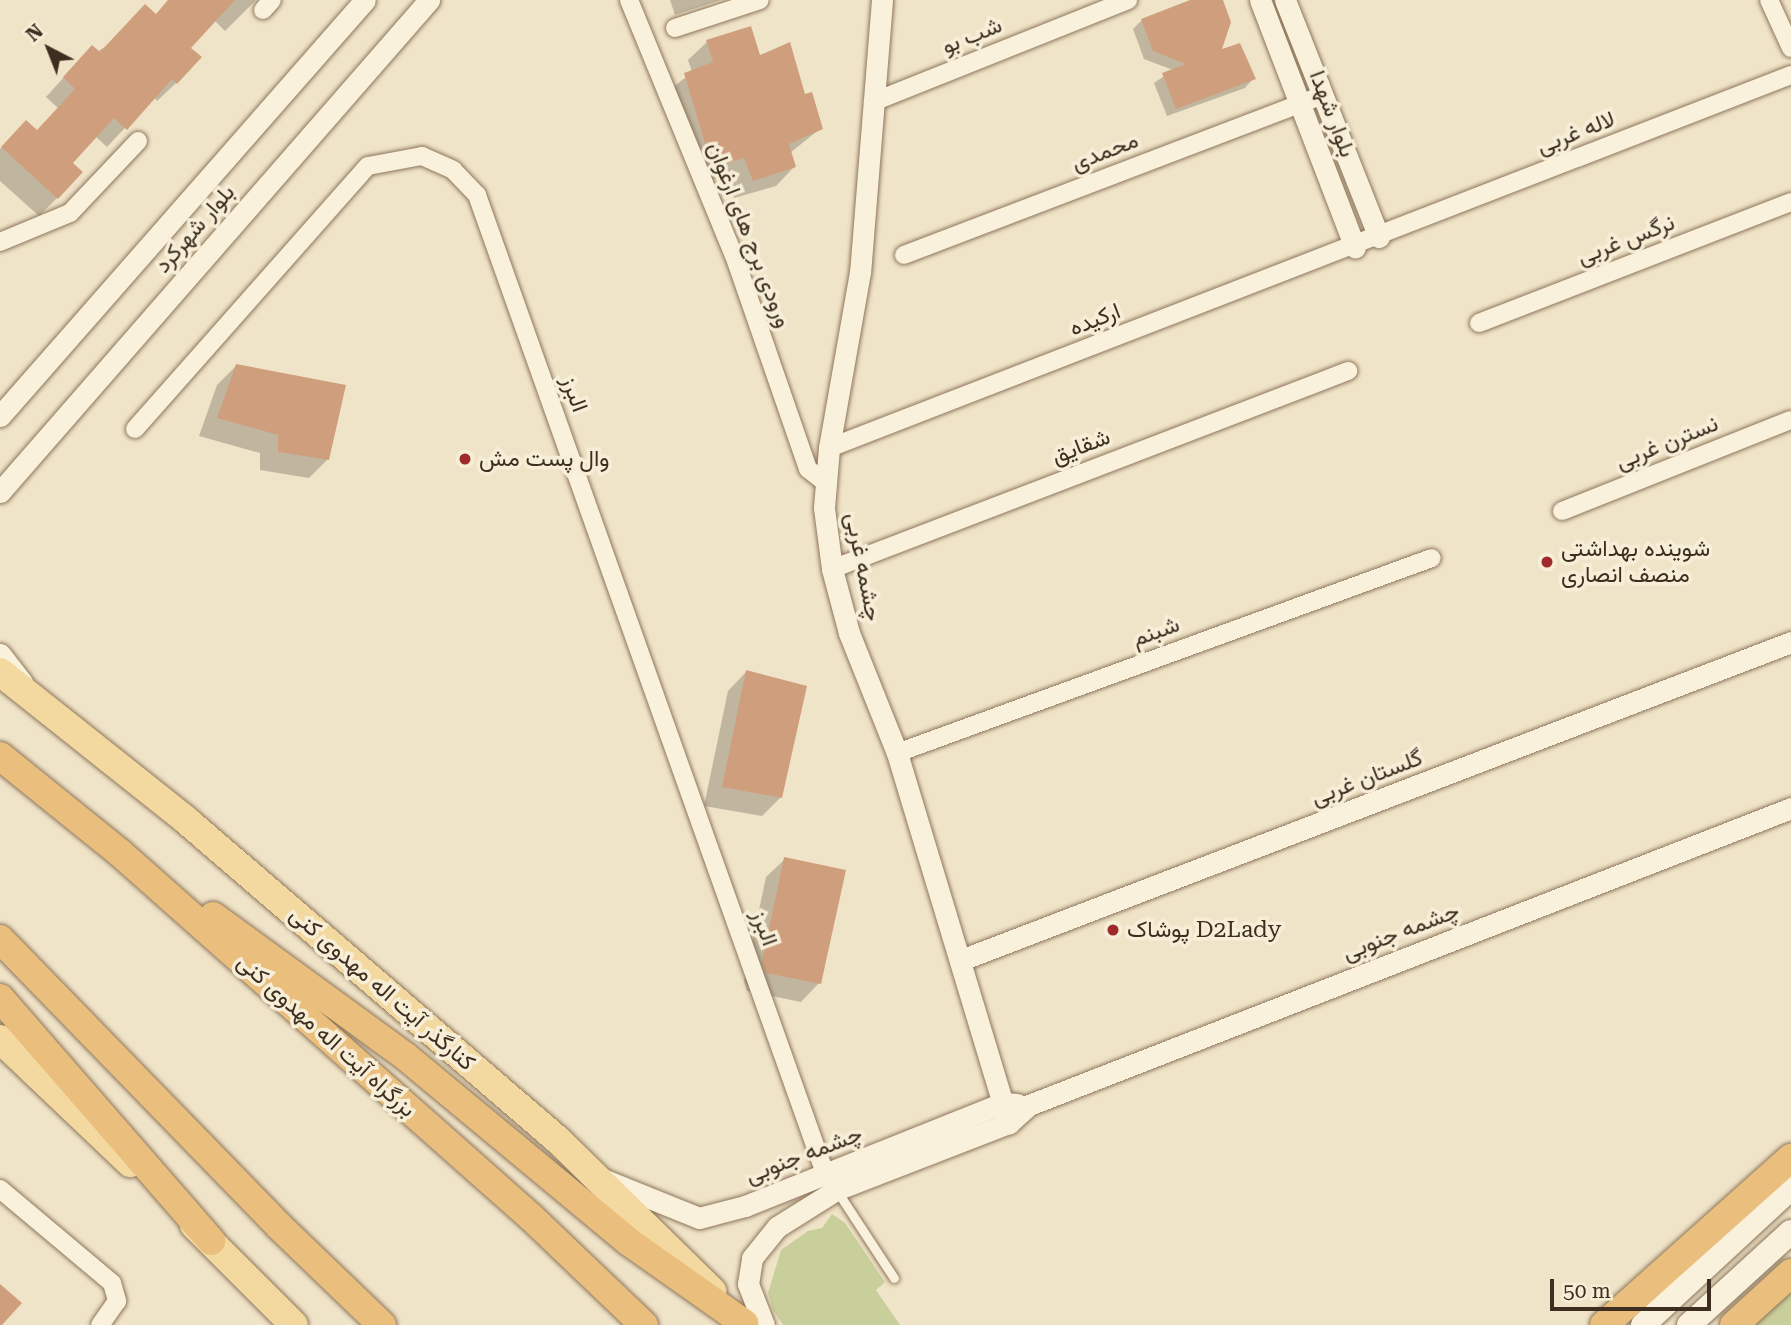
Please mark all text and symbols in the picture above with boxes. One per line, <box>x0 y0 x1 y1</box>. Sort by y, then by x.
street label: شب بو <box>938 12 1006 60</box>
north arrow <box>14 14 84 84</box>
text: N <box>21 20 48 46</box>
street label: بلوار شهدا <box>1303 67 1361 161</box>
street label: لاله غربی <box>1533 105 1619 161</box>
street label: محمدی <box>1068 127 1142 177</box>
street label: ورودی برج های ارغوان <box>701 138 797 332</box>
street label: بلوار شهرکرد <box>149 179 241 279</box>
street label: نرگس غربی <box>1573 209 1679 271</box>
street label: ارکیده <box>1066 298 1124 342</box>
street label: البرز <box>555 372 593 416</box>
street label: نسترن غربی <box>1612 410 1722 476</box>
street label: شقایق <box>1048 423 1114 471</box>
place label: وال پست مش <box>479 445 610 473</box>
marker: وال پست مش <box>457 451 473 467</box>
street label: چشمه غربی <box>839 510 887 624</box>
place label: شوینده بهداشتی منصف انصاری <box>1561 535 1710 589</box>
marker: شوینده بهداشتی منصف انصاری <box>1539 554 1555 570</box>
street label: شبنم <box>1129 611 1183 653</box>
street label: گلستان غربی <box>1307 744 1427 812</box>
street label: چشمه جنوبی <box>1339 897 1463 967</box>
street label: کنارگذر آیت اله مهدوی کنی <box>284 901 480 1077</box>
street label: البرز <box>745 906 783 950</box>
place label: پوشاک D2Lady <box>1127 916 1281 944</box>
marker: پوشاک D2Lady <box>1105 922 1121 938</box>
street label: بزرگراه آیت اله مهدوی کنی <box>231 948 421 1124</box>
street label: چشمه جنوبی <box>742 1120 866 1190</box>
scale bar <box>1553 1266 1714 1310</box>
text: 50 m <box>1563 1279 1611 1303</box>

